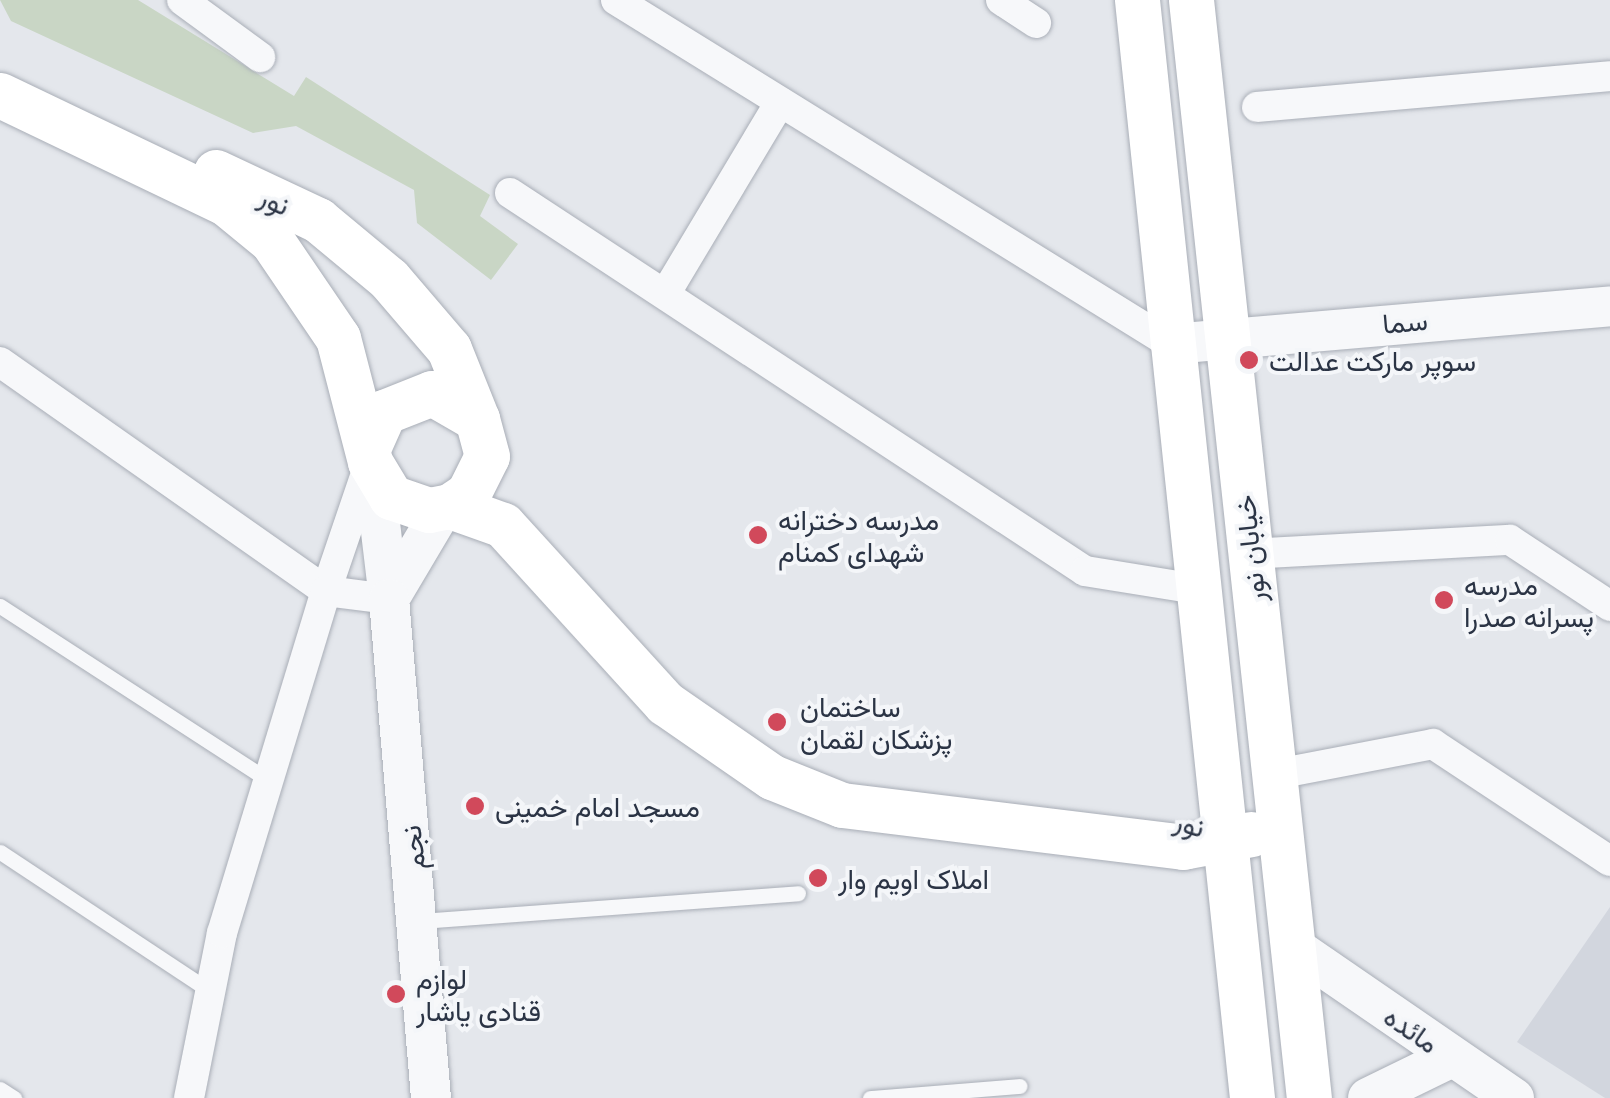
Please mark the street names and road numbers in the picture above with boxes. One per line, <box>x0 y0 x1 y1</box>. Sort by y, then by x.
street label: نور <box>254 178 296 222</box>
street label: سما <box>1381 302 1429 340</box>
street label: خیابان نور <box>1227 494 1271 604</box>
street label: نور <box>1171 803 1209 843</box>
street label: نجم <box>393 824 431 872</box>
street label: مائده <box>1378 998 1446 1060</box>

